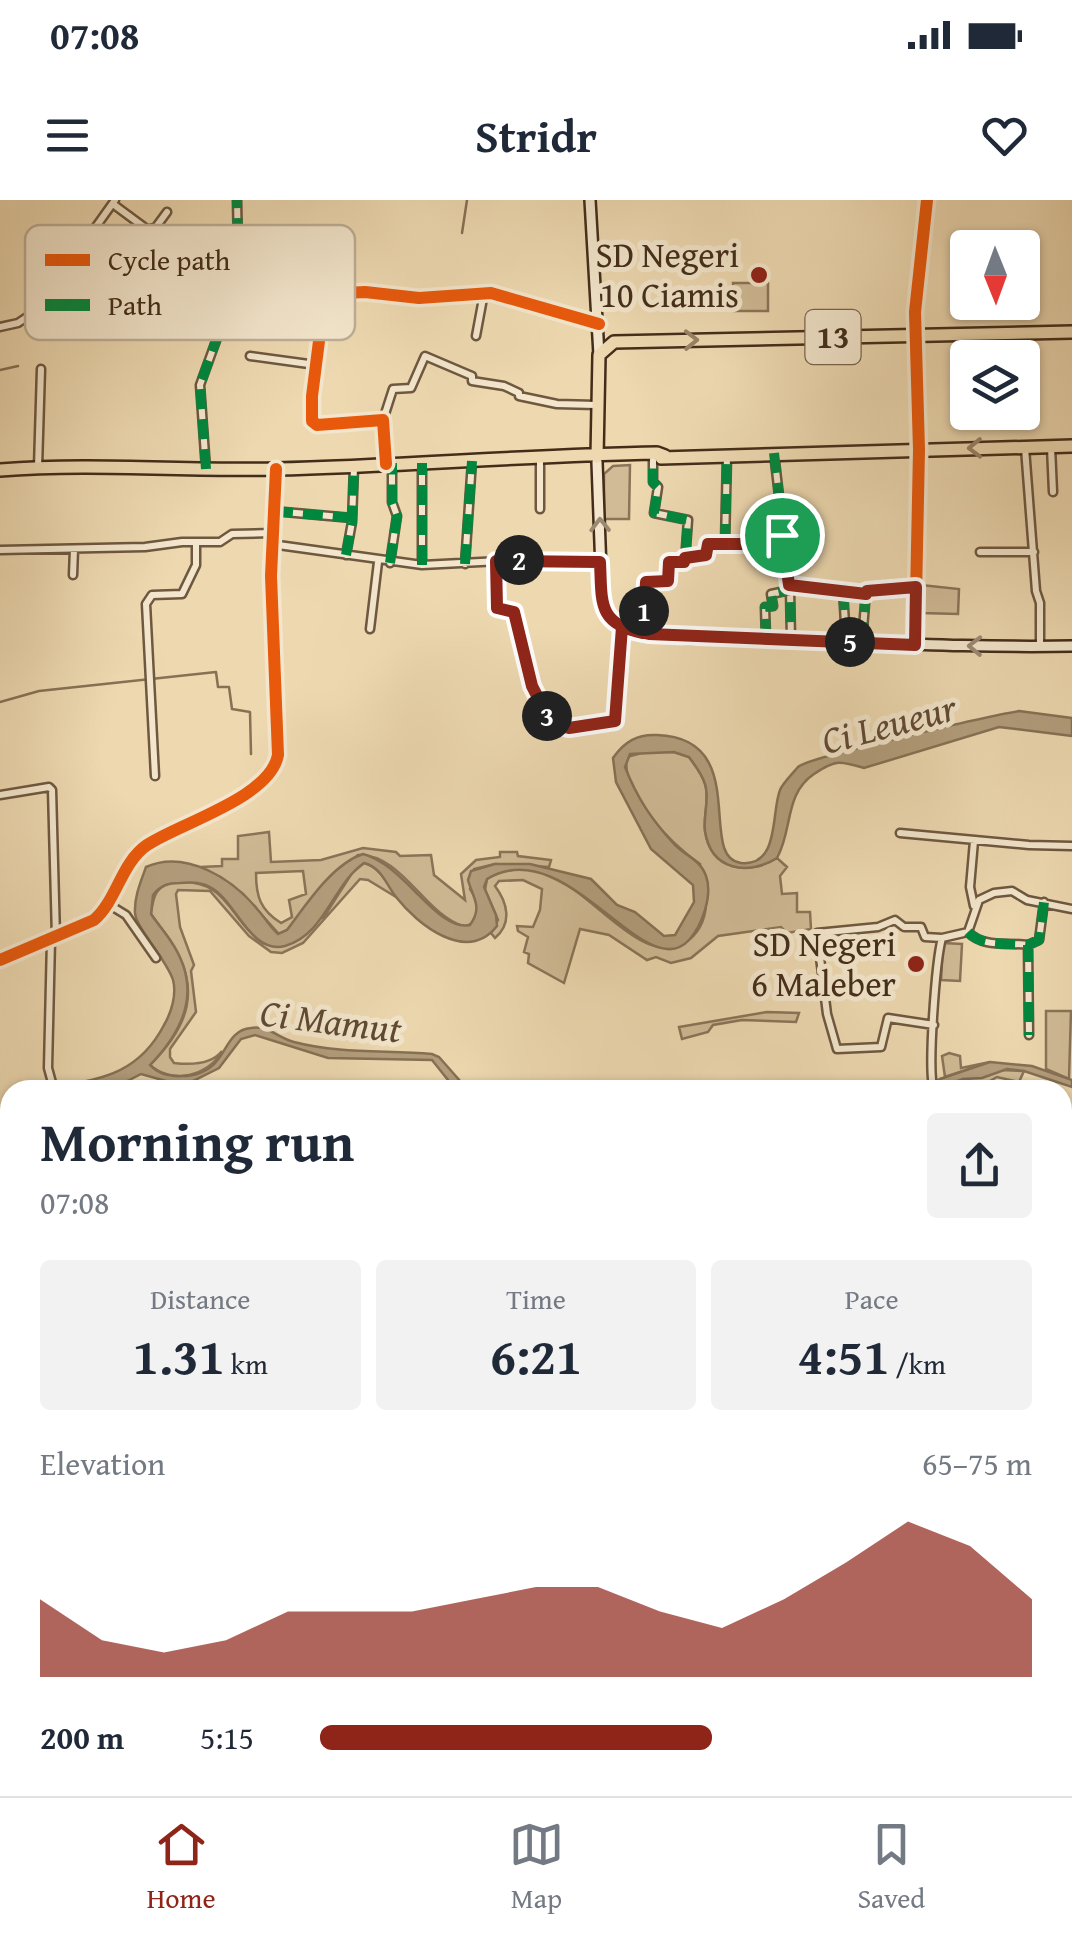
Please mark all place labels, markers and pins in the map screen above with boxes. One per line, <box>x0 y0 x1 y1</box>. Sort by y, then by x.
place label: SD Negeri 10 Ciamis <box>596 229 739 320</box>
marker: SD Negeri 10 Ciamis <box>748 264 770 286</box>
pin <box>740 493 825 578</box>
pin: 2 <box>494 535 544 585</box>
pin: 1 <box>619 586 669 636</box>
pin: 5 <box>825 617 875 667</box>
pin: 3 <box>522 691 572 741</box>
place label: SD Negeri 6 Maleber <box>751 918 896 1009</box>
marker: SD Negeri 6 Maleber <box>905 953 927 975</box>

